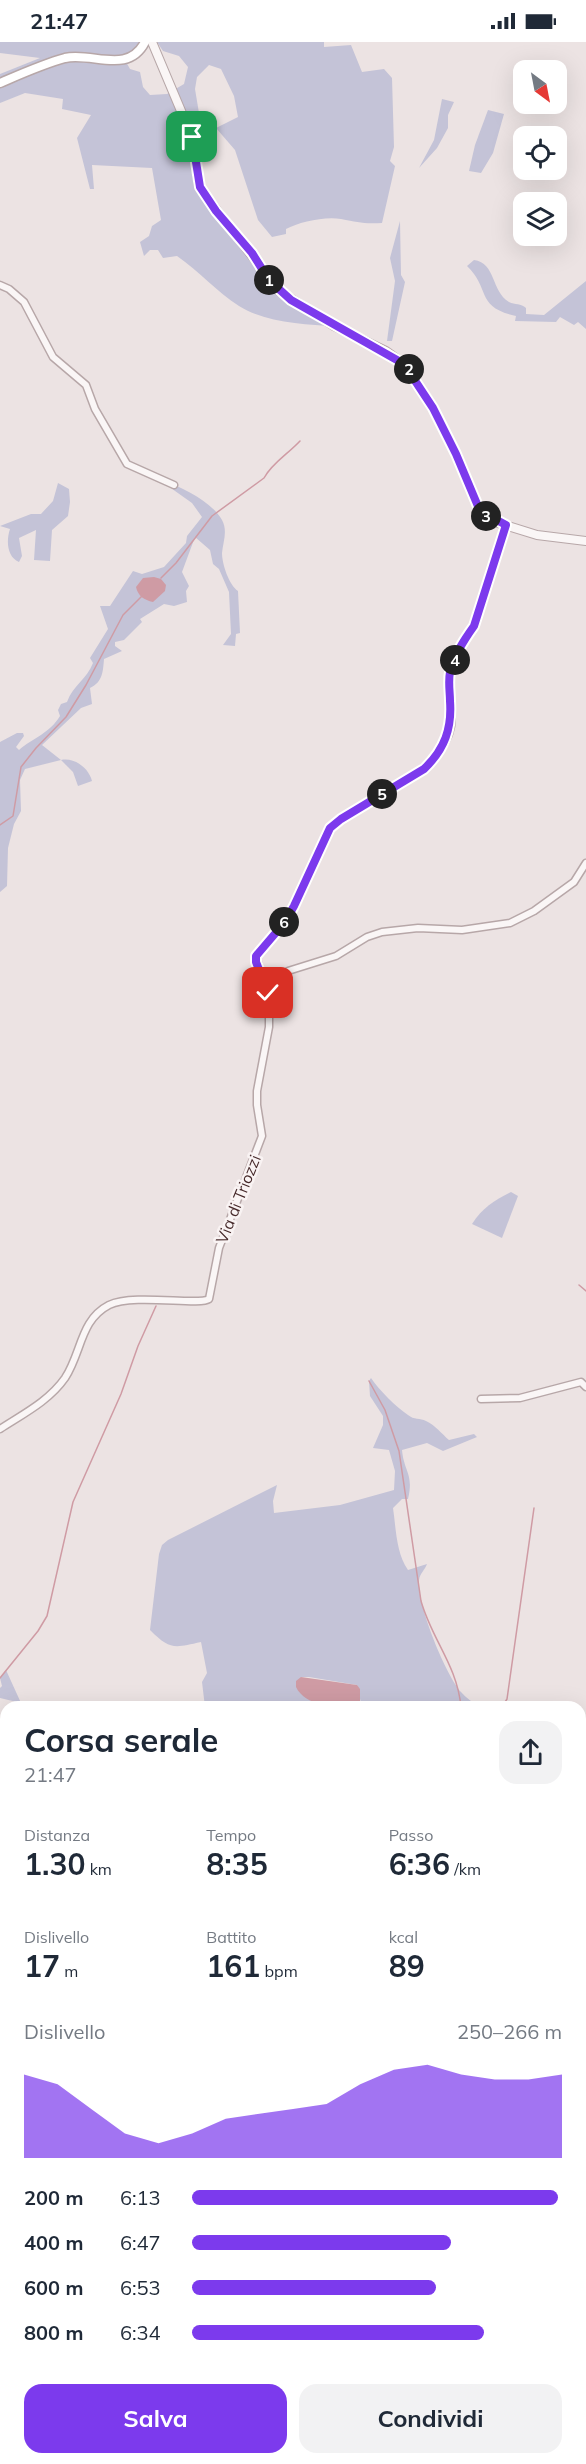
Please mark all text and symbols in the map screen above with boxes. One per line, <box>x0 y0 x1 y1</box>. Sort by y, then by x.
text: 21:47 <box>30 7 88 35</box>
north arrow <box>513 60 567 114</box>
map controls <box>513 60 567 246</box>
pin <box>166 111 217 162</box>
icon: arrive <box>175 120 208 153</box>
button: locate <box>513 126 567 180</box>
button: layers <box>513 192 567 246</box>
pin: 1 <box>254 265 284 295</box>
text: 1 <box>264 270 274 290</box>
pin: 2 <box>394 354 424 384</box>
text: 2 <box>404 359 414 379</box>
pin: 3 <box>471 501 501 531</box>
text: 3 <box>481 506 491 526</box>
pin: 4 <box>440 645 470 675</box>
text: 4 <box>450 650 460 670</box>
pin: 5 <box>367 779 397 809</box>
text: 5 <box>377 784 387 804</box>
pin: 6 <box>269 907 299 937</box>
text: 6 <box>279 912 289 932</box>
pin <box>242 967 293 1018</box>
icon: check <box>251 976 284 1009</box>
street label: Via di Triozzi <box>211 1152 265 1246</box>
text: Corsa serale <box>24 1719 218 1760</box>
button: share <box>499 1721 562 1784</box>
text: 21:47 <box>24 1762 77 1787</box>
text: Distanza <box>24 1825 90 1845</box>
text: Tempo <box>206 1825 256 1845</box>
text: Passo <box>389 1825 433 1845</box>
text: 1.30 <box>24 1845 85 1883</box>
text: 8:35 <box>206 1845 268 1883</box>
text: 6:36 <box>389 1845 450 1883</box>
text: km <box>85 1859 112 1879</box>
text: /km <box>450 1859 481 1879</box>
text: Dislivello <box>24 1927 89 1947</box>
text: Battito <box>206 1927 256 1947</box>
text: kcal <box>389 1927 418 1947</box>
text: 17 <box>24 1947 60 1985</box>
text: 161 <box>206 1947 260 1985</box>
text: 89 <box>389 1947 425 1985</box>
text: m <box>60 1961 78 1981</box>
text: bpm <box>260 1961 298 1981</box>
text: Dislivello <box>24 2019 105 2044</box>
text: 250–266 m <box>457 2019 562 2044</box>
text: 200 m <box>24 2185 83 2210</box>
text: 6:13 <box>120 2185 161 2210</box>
text: 400 m <box>24 2230 83 2255</box>
text: 6:47 <box>120 2230 161 2255</box>
text: 600 m <box>24 2275 83 2300</box>
text: 6:53 <box>120 2275 161 2300</box>
text: 800 m <box>24 2320 83 2345</box>
text: 6:34 <box>120 2320 161 2345</box>
button: Salva <box>24 2384 287 2453</box>
button: Condividi <box>299 2384 562 2453</box>

